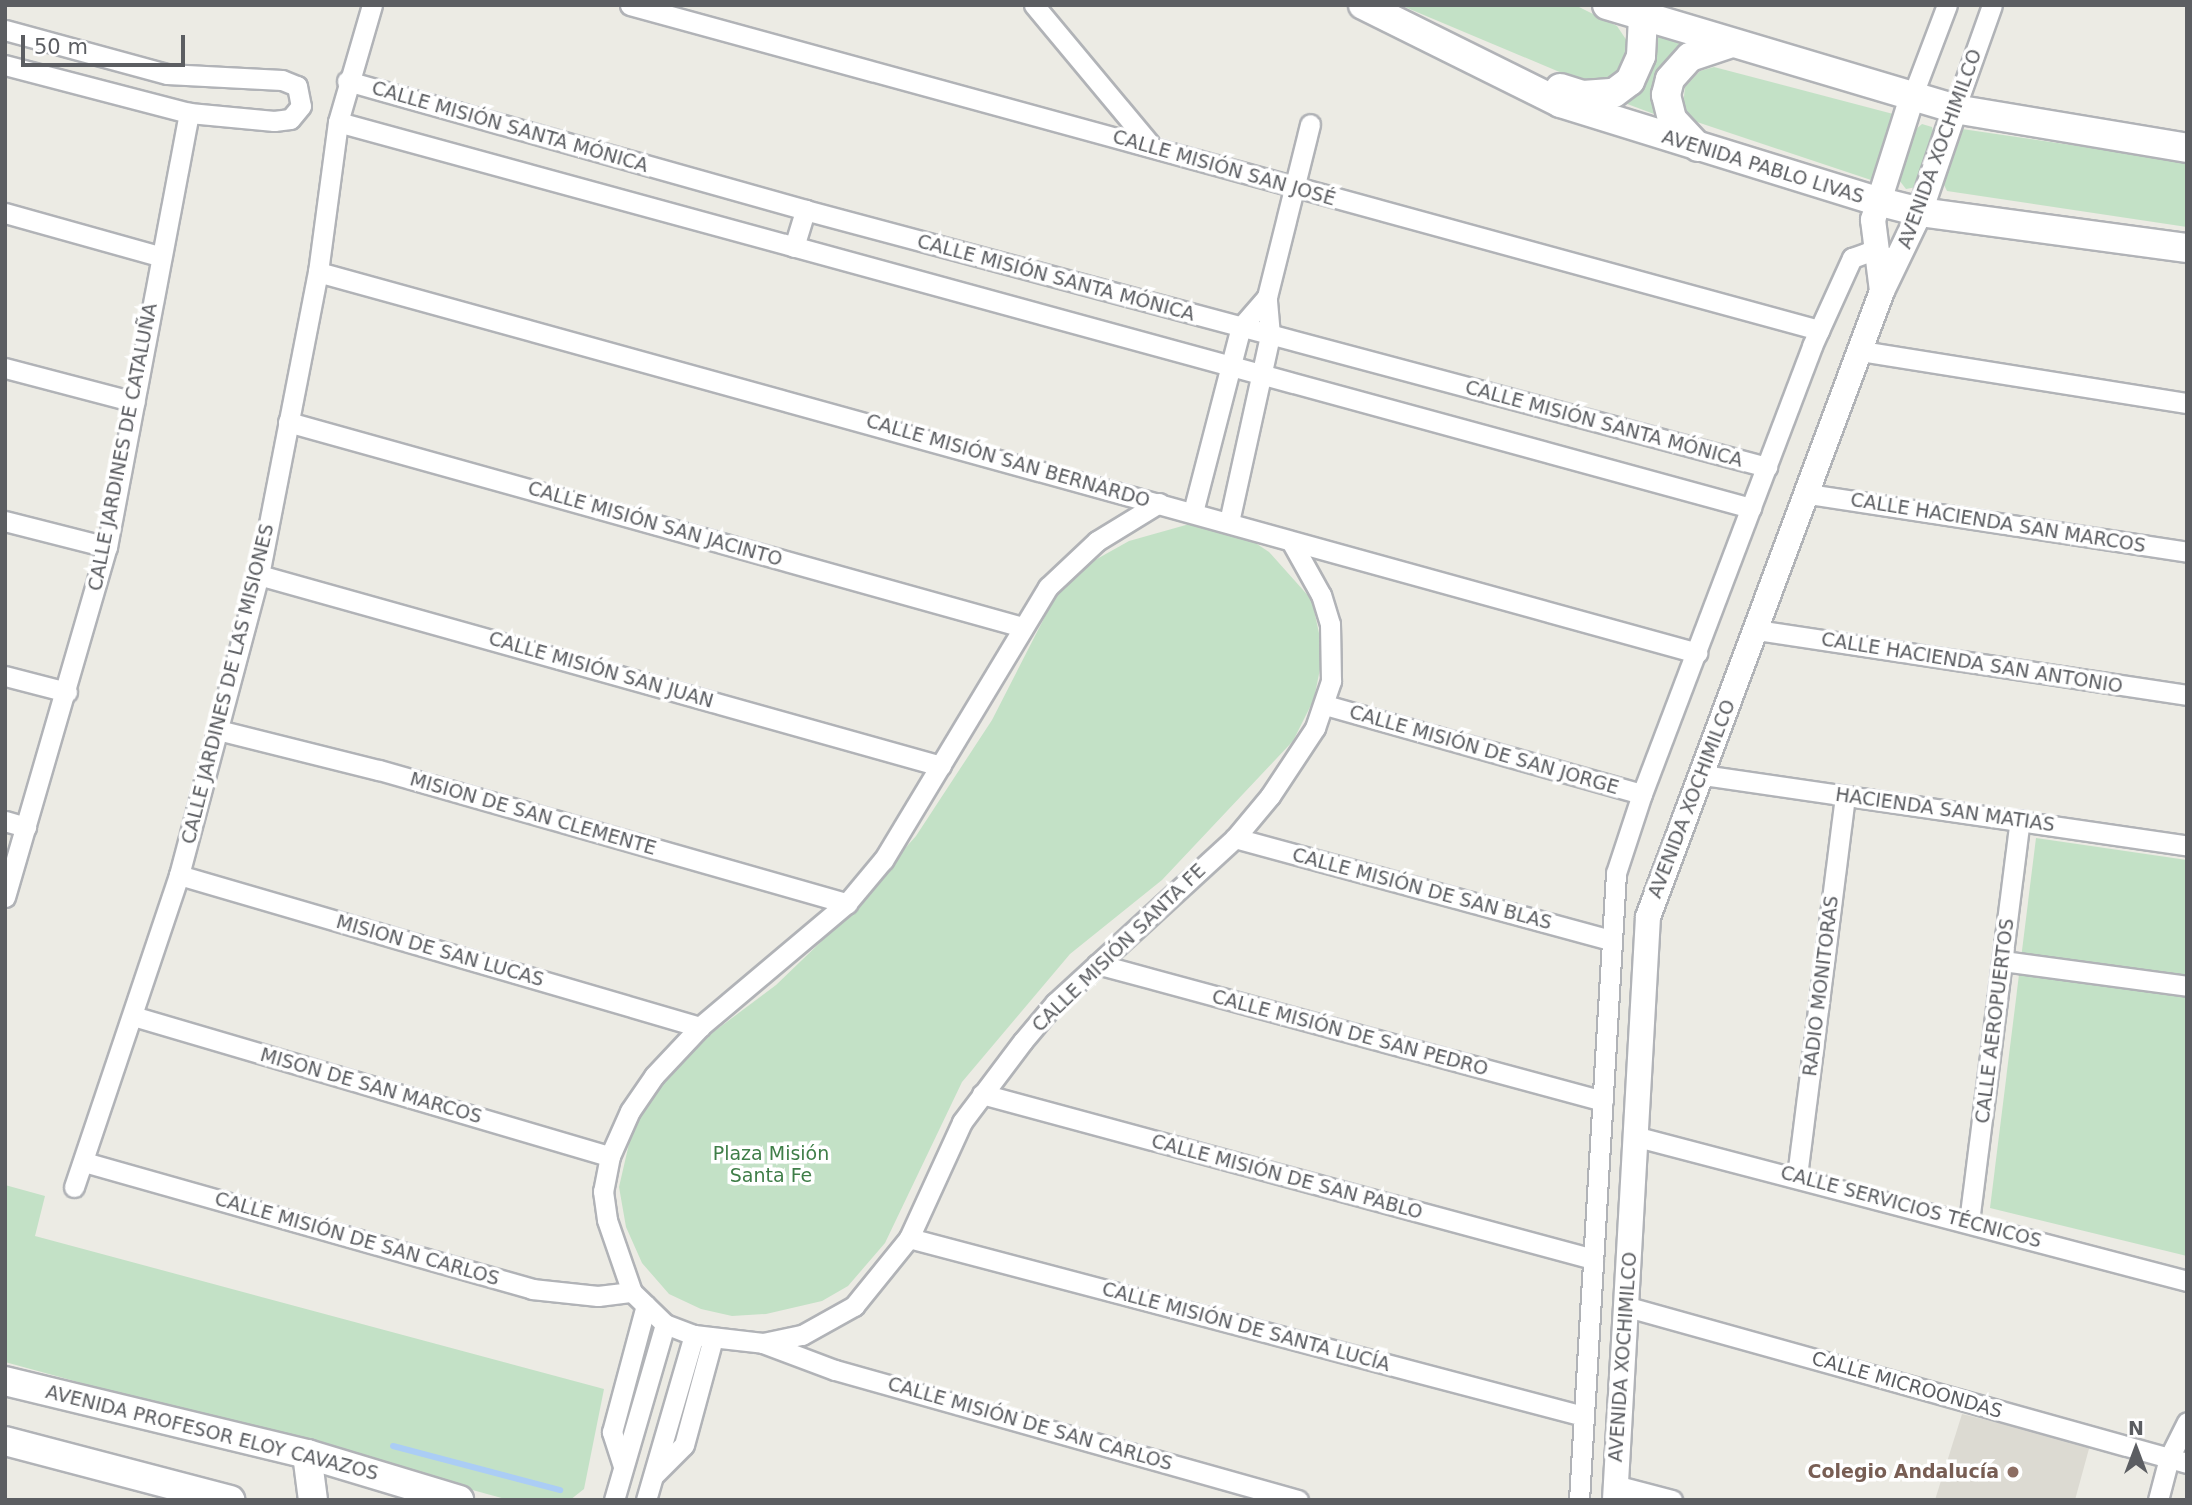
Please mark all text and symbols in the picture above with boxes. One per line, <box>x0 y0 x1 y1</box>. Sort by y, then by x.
scale bar <box>24 21 189 65</box>
text: 50 m <box>34 35 88 59</box>
street label: AVENIDA XOCHIMILCO <box>1893 46 1987 252</box>
street label: CALLE MISIÓN SANTA MÓNICA <box>369 77 651 177</box>
street label: CALLE MISIÓN SAN JOSÉ <box>1110 125 1338 211</box>
street label: AVENIDA PABLO LIVAS <box>1659 125 1867 209</box>
street label: CALLE MISIÓN SANTA MÓNICA <box>915 230 1197 326</box>
street label: CALLE JARDINES DE CATALUÑA <box>84 301 162 593</box>
street label: CALLE MISIÓN SANTA MÓNICA <box>1463 376 1745 472</box>
street label: CALLE MISIÓN SAN BERNARDO <box>863 409 1153 513</box>
street label: CALLE MISIÓN SAN JACINTO <box>525 477 785 571</box>
street label: CALLE HACIENDA SAN MARCOS <box>1849 488 2147 558</box>
street label: CALLE JARDINES DE LAS MISIONES <box>177 522 279 846</box>
street label: CALLE MISIÓN SAN JUAN <box>486 627 716 713</box>
street label: CALLE HACIENDA SAN ANTONIO <box>1820 628 2124 698</box>
street label: AVENIDA XOCHIMILCO <box>1644 697 1740 901</box>
street label: CALLE MISIÓN DE SAN JORGE <box>1347 701 1621 799</box>
street label: MISION DE SAN CLEMENTE <box>407 768 659 860</box>
street label: HACIENDA SAN MATIAS <box>1834 783 2056 837</box>
street label: CALLE MISIÓN DE SAN BLAS <box>1290 843 1554 935</box>
street label: CALLE MISIÓN SANTA FE <box>1028 859 1210 1037</box>
street label: RADIO MONITORAS <box>1799 894 1843 1078</box>
street label: MISION DE SAN LUCAS <box>333 910 547 992</box>
street label: CALLE AEROPUERTOS <box>1971 917 2019 1125</box>
street label: CALLE MISIÓN DE SAN PEDRO <box>1209 985 1491 1081</box>
street label: MISON DE SAN MARCOS <box>258 1043 484 1129</box>
street label: CALLE MISIÓN DE SAN PABLO <box>1149 1130 1425 1224</box>
park label: Plaza Misión Santa Fe <box>713 1143 829 1187</box>
street label: CALLE SERVICIOS TÉCNICOS <box>1778 1161 2044 1253</box>
street label: CALLE MISIÓN DE SAN CARLOS <box>212 1187 502 1291</box>
street label: AVENIDA XOCHIMILCO <box>1604 1251 1642 1463</box>
street label: CALLE MISIÓN DE SANTA LUCÍA <box>1099 1278 1393 1376</box>
street label: CALLE MICROONDAS <box>1809 1347 2005 1423</box>
street label: CALLE MISIÓN DE SAN CARLOS <box>885 1372 1175 1476</box>
street label: AVENIDA PROFESOR ELOY CAVAZOS <box>43 1381 381 1485</box>
north arrow <box>2101 1414 2171 1484</box>
text: N <box>2128 1417 2144 1439</box>
place label: Colegio Andalucía <box>1808 1461 1999 1483</box>
marker: Colegio Andalucía <box>2005 1464 2021 1480</box>

